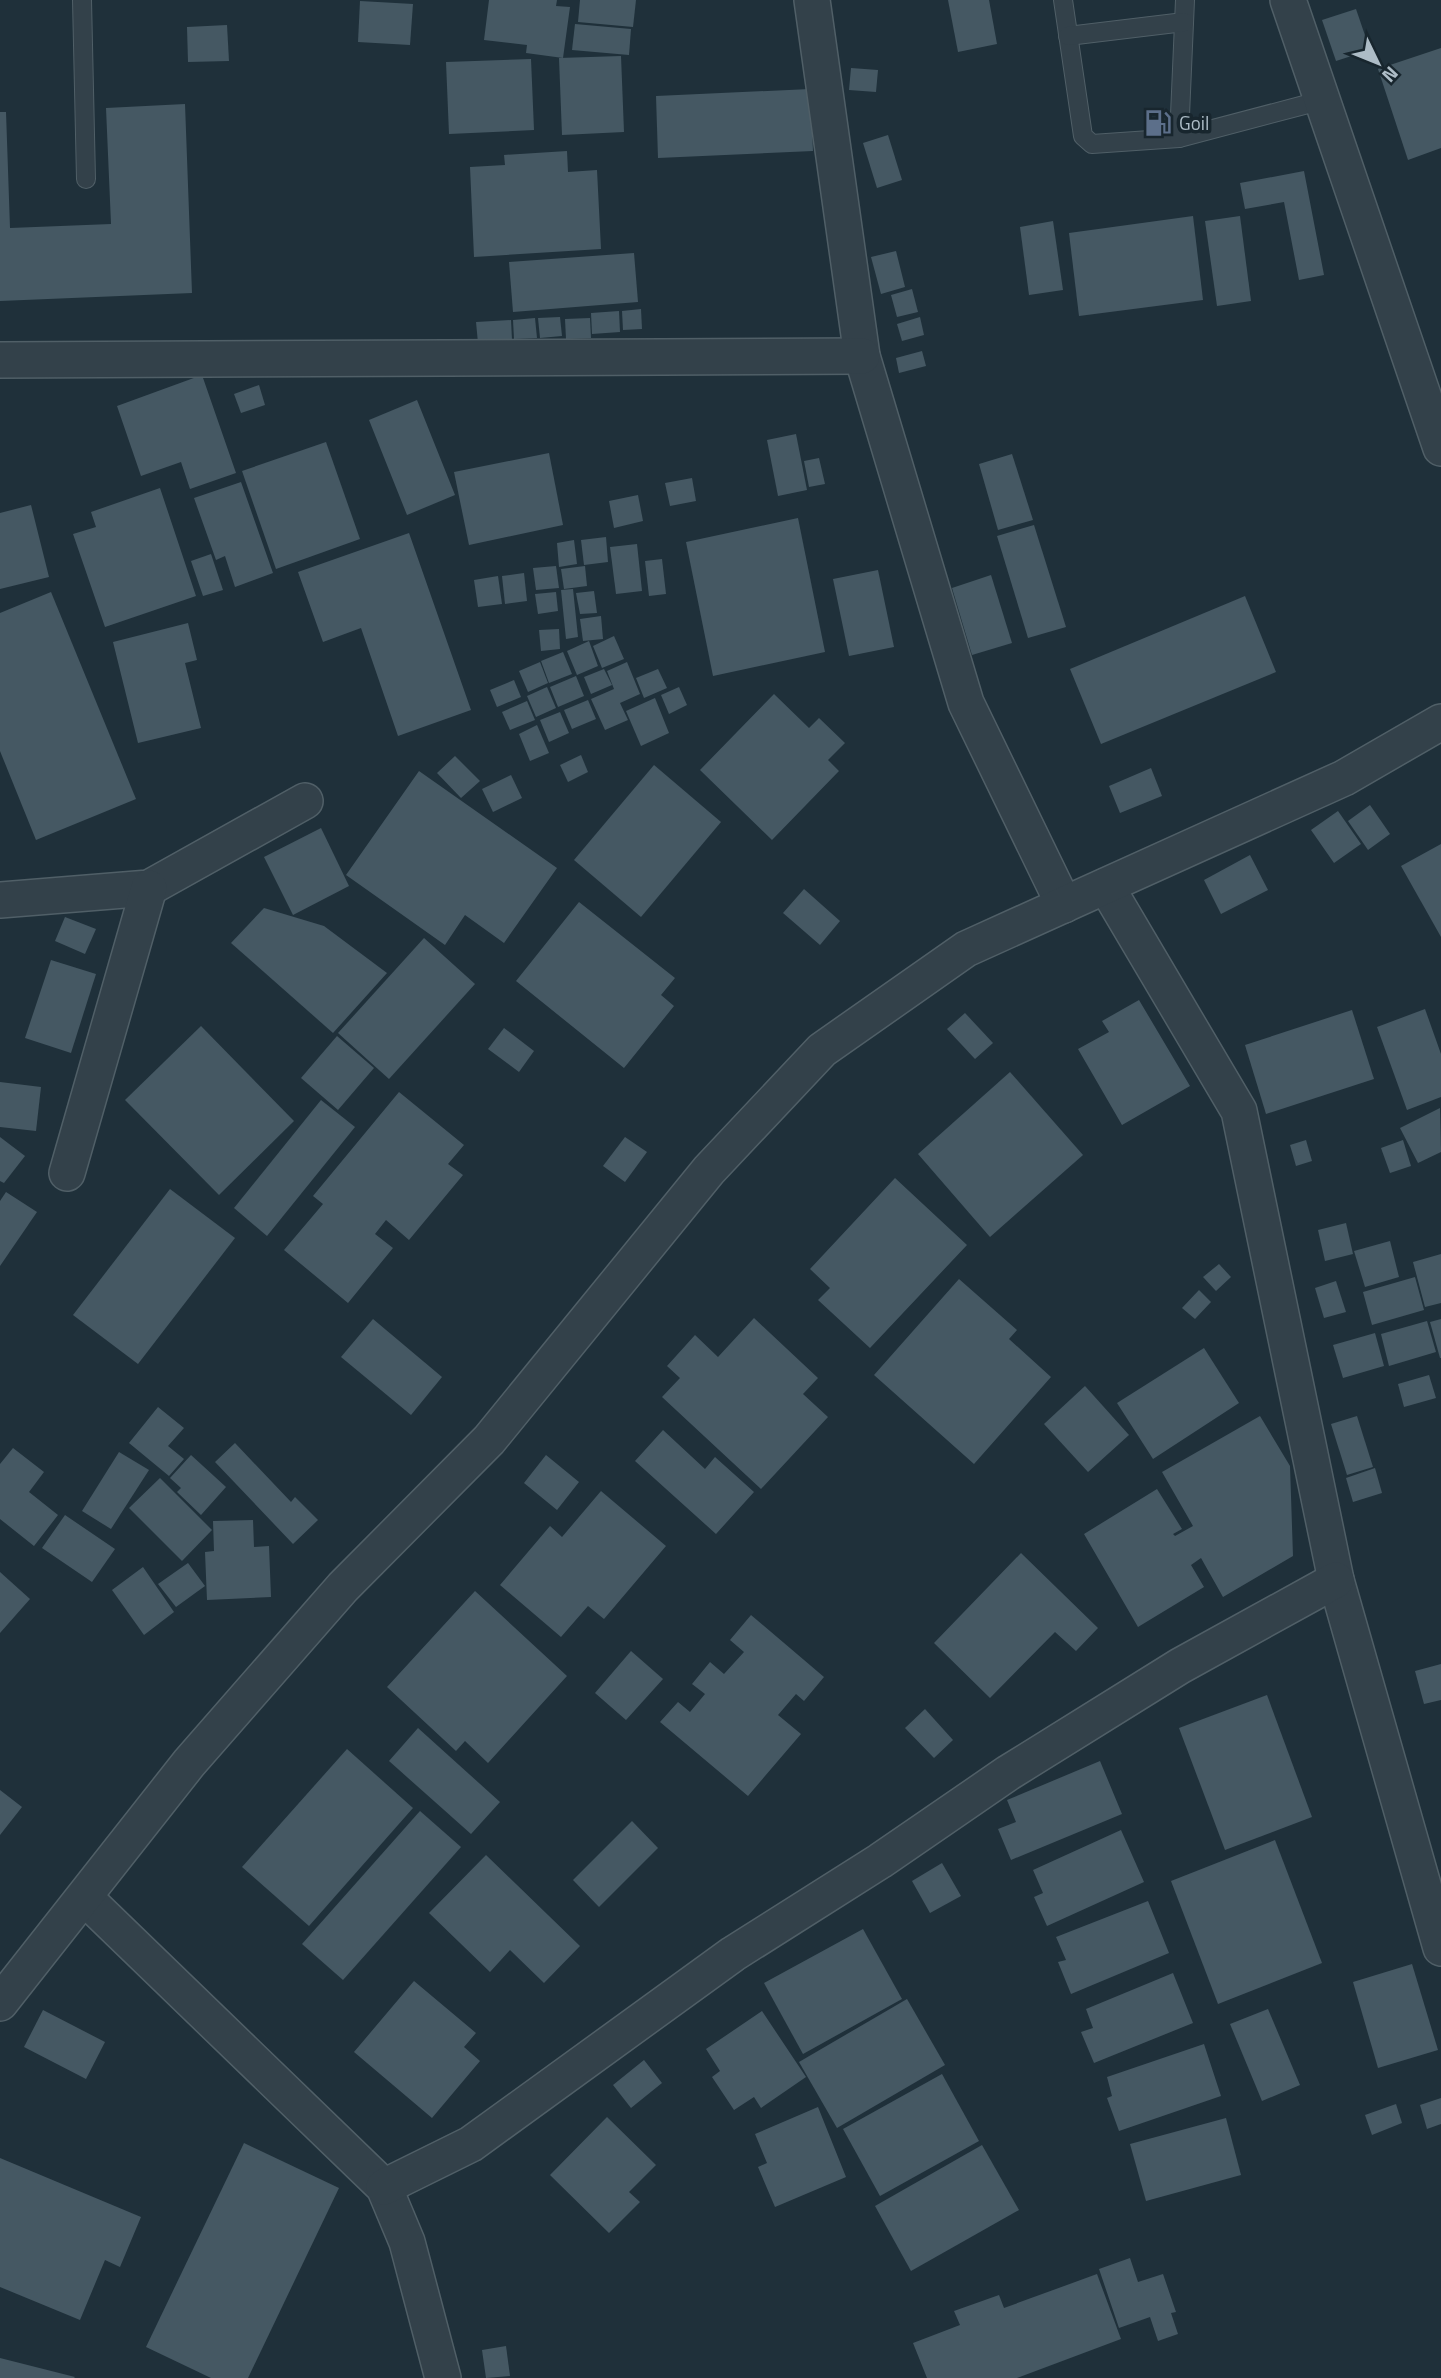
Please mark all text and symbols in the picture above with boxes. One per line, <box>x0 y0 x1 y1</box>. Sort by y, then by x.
north arrow <box>1343 28 1413 98</box>
text: N <box>1376 60 1406 90</box>
fuel station icon: Goil <box>1143 108 1173 138</box>
place label: Goil <box>1179 108 1209 137</box>

